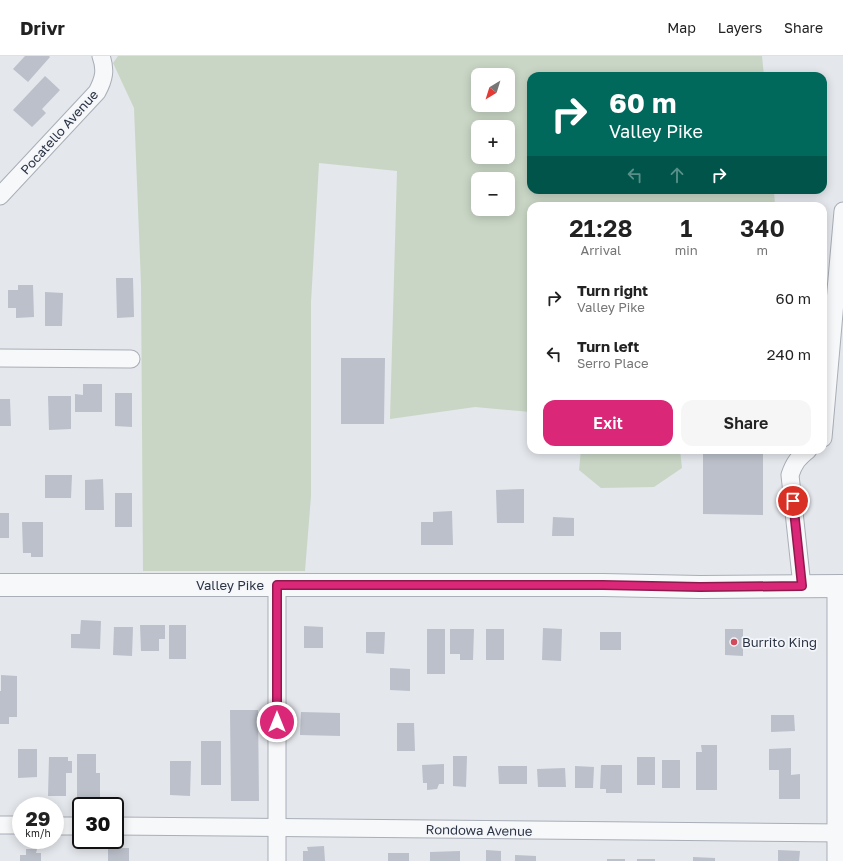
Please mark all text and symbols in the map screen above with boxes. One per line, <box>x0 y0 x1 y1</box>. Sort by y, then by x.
text: Drivr <box>20 16 65 39</box>
text: Map <box>667 19 696 36</box>
text: Layers <box>718 19 762 36</box>
text: Share <box>784 19 823 36</box>
north arrow <box>471 68 515 112</box>
map controls <box>471 68 515 216</box>
street label: Pocatello Avenue <box>17 86 101 178</box>
text: 60 m <box>609 86 676 119</box>
icon: right <box>543 88 595 140</box>
button: + <box>471 120 515 164</box>
text: Valley Pike <box>609 120 703 142</box>
icon: left <box>624 164 646 186</box>
icon: ahead <box>666 164 688 186</box>
icon: right <box>708 164 730 186</box>
button: − <box>471 172 515 216</box>
text: 21:28 <box>569 213 633 242</box>
text: 1 <box>680 213 692 242</box>
text: 340 <box>740 213 785 242</box>
text: Arrival <box>581 242 621 258</box>
text: min <box>675 242 698 258</box>
text: m <box>757 242 768 258</box>
text: Turn right <box>577 281 648 299</box>
icon: right <box>543 287 565 309</box>
text: 60 m <box>776 289 811 307</box>
text: Valley Pike <box>577 299 645 315</box>
text: Turn left <box>577 337 639 355</box>
icon: left <box>543 343 565 365</box>
text: 240 m <box>767 345 811 363</box>
text: Serro Place <box>577 355 649 371</box>
button: Exit <box>543 400 673 446</box>
button: Share <box>681 400 811 446</box>
pin <box>776 484 810 518</box>
icon: arrive <box>782 490 804 512</box>
street label: Valley Pike <box>196 577 264 593</box>
place label: Burrito King <box>742 634 817 650</box>
marker: Burrito King <box>729 637 739 647</box>
position arrow <box>256 701 298 743</box>
speed limit sign: 30 <box>72 797 124 849</box>
text: 29 <box>26 806 50 830</box>
street label: Rondowa Avenue <box>425 821 533 839</box>
text: km/h <box>25 827 51 839</box>

